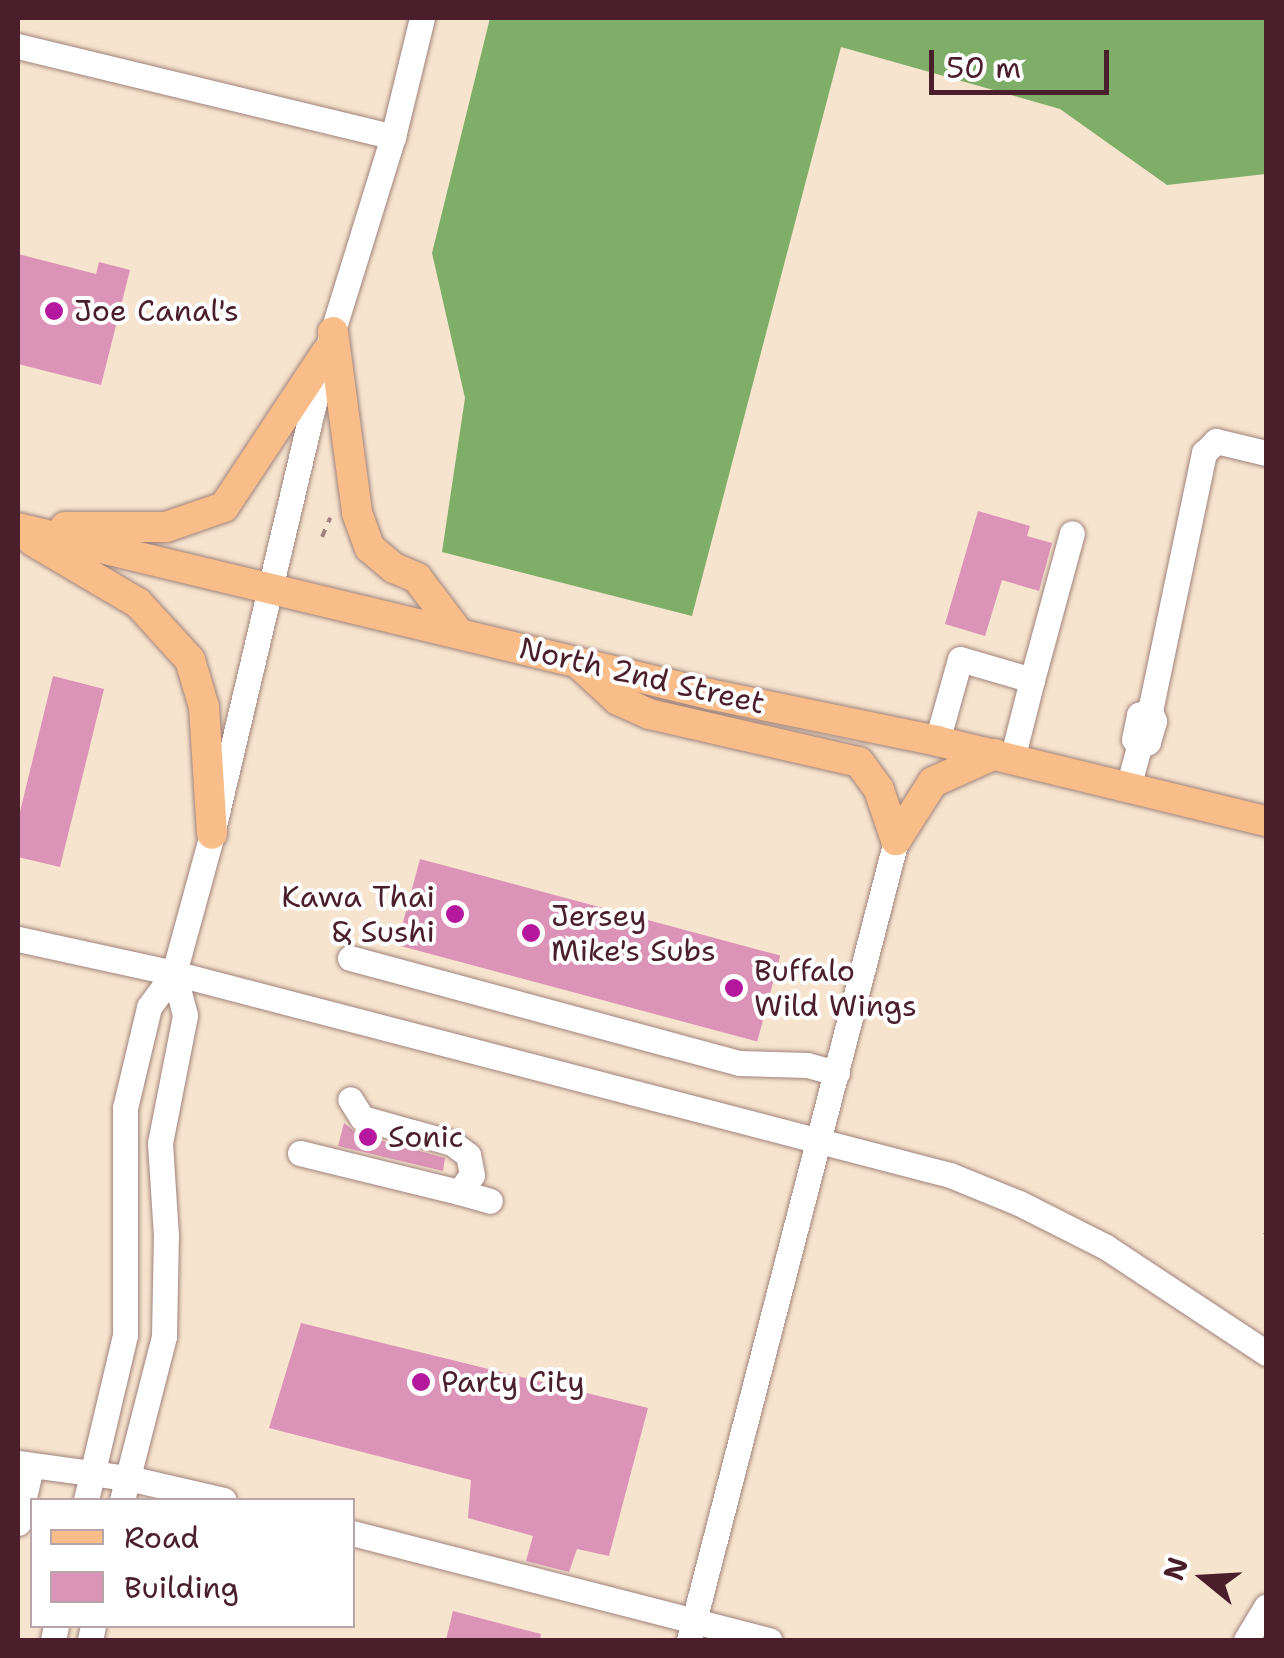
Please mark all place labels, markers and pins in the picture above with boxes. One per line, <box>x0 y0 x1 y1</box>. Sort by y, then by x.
place label: Joe Canal's <box>74 293 239 329</box>
marker: Joe Canal's <box>43 300 65 322</box>
place label: Kawa Thai & Sushi <box>281 879 435 950</box>
place label: Jersey Mike's Subs <box>551 898 716 968</box>
marker: Kawa Thai & Sushi <box>444 903 466 925</box>
marker: Jersey Mike's Subs <box>520 922 542 944</box>
place label: Buffalo Wild Wings <box>754 953 917 1024</box>
marker: Buffalo Wild Wings <box>723 977 745 999</box>
place label: Sonic <box>388 1119 464 1155</box>
marker: Sonic <box>357 1126 379 1148</box>
place label: Party City <box>441 1364 585 1400</box>
marker: Party City <box>410 1371 432 1393</box>

